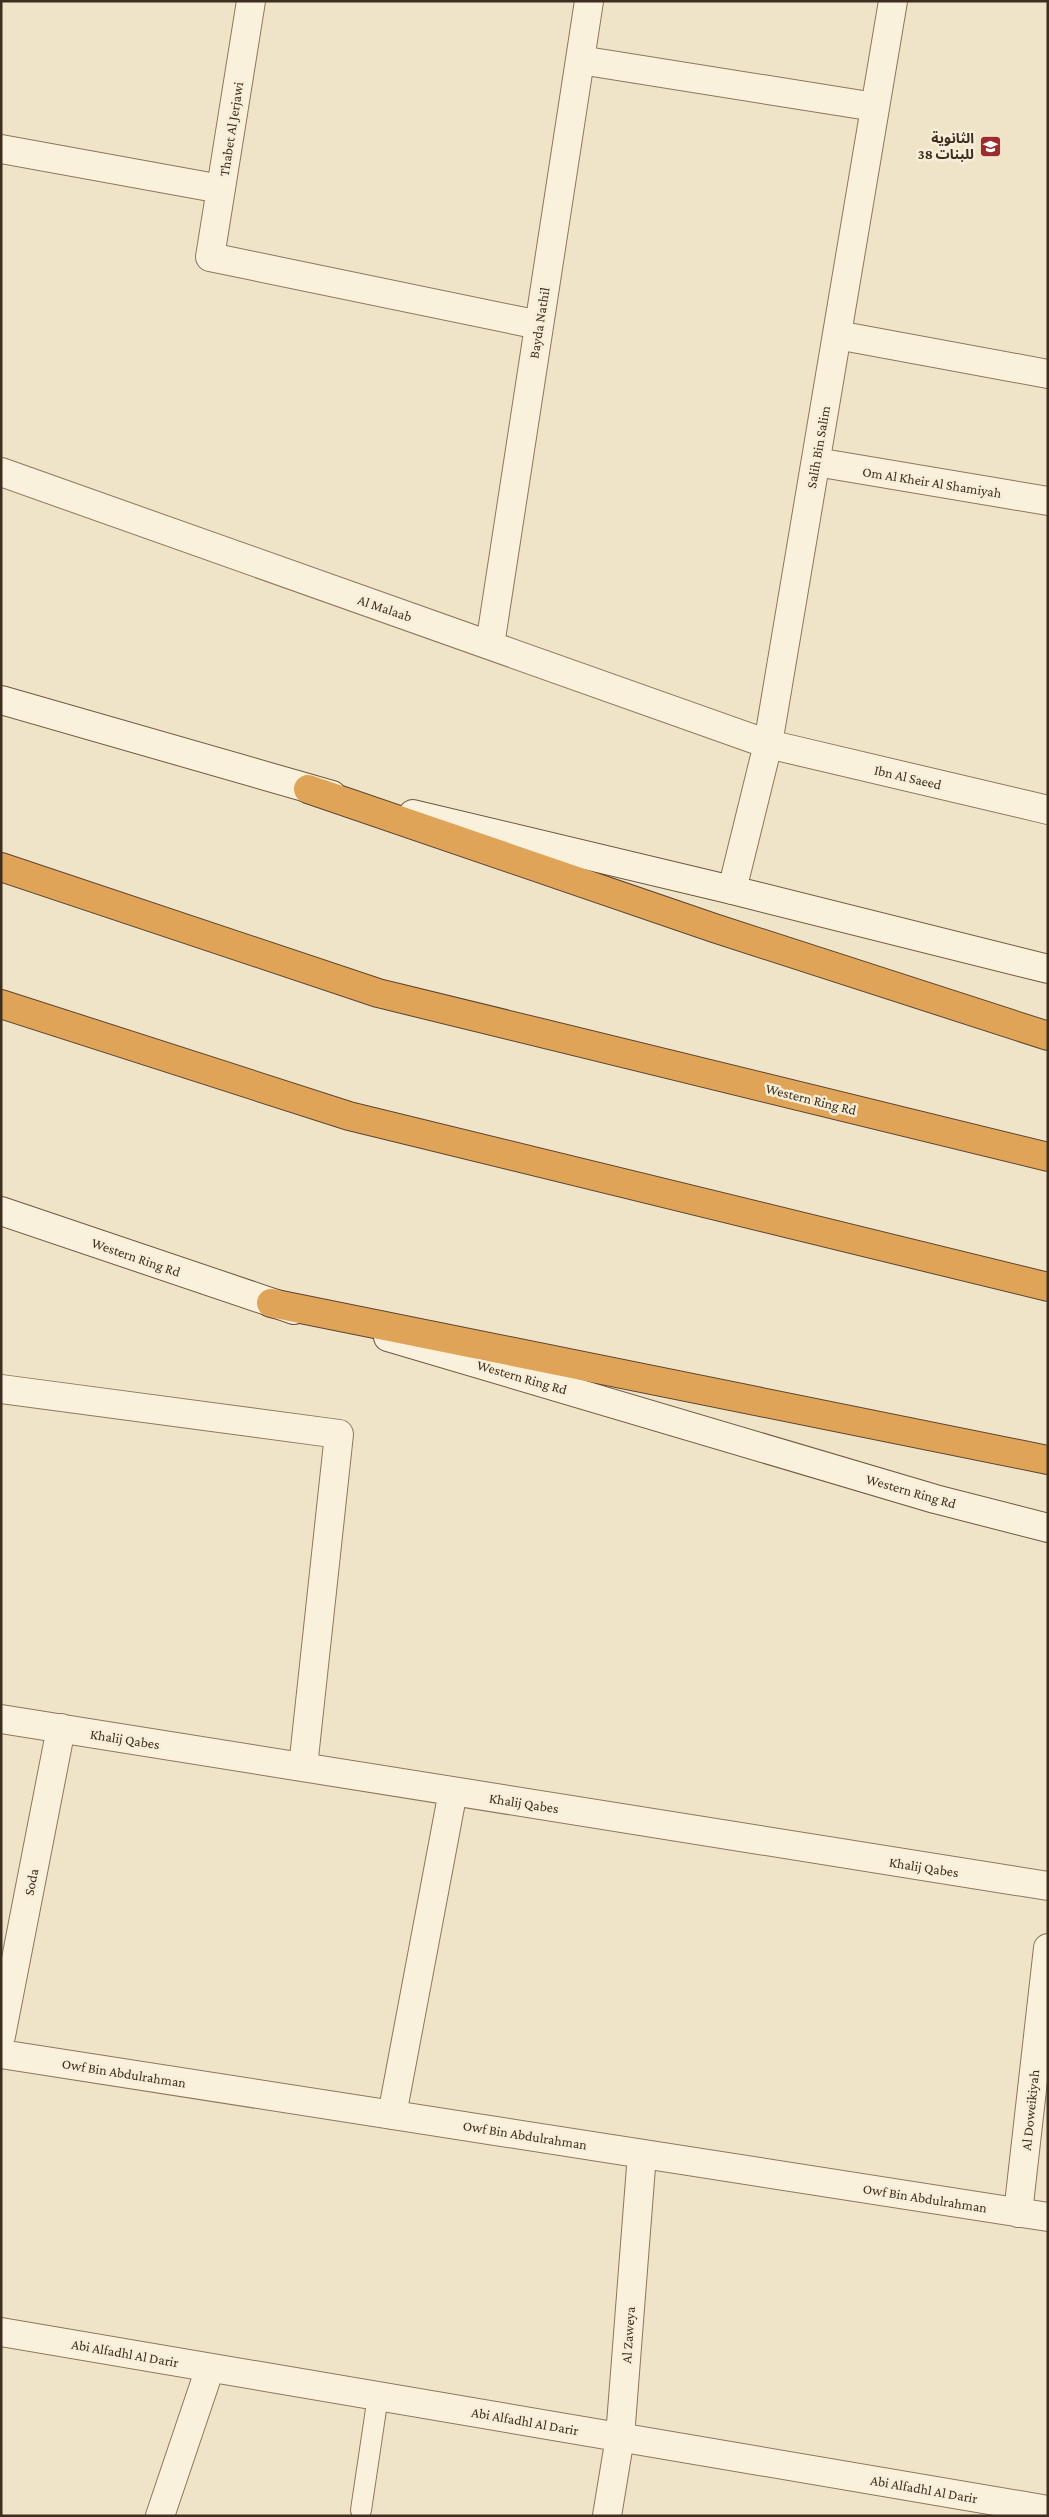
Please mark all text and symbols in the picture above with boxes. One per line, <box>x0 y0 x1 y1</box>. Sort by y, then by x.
street label: Thabet Al Jerjawi <box>216 80 247 178</box>
place label: الثانوية 38 للبنات <box>918 130 974 162</box>
school or university icon: الثانوية 38 للبنات <box>978 134 1002 158</box>
street label: Bayda Nathil <box>525 286 553 360</box>
street label: Salih Bin Salim <box>803 404 833 490</box>
street label: Om Al Kheir Al Shamiyah <box>861 463 1003 501</box>
street label: Al Malaab <box>356 591 414 625</box>
street label: Ibn Al Saeed <box>873 761 944 793</box>
street label: Western Ring Rd <box>764 1080 859 1118</box>
street label: Western Ring Rd <box>89 1234 183 1280</box>
street label: Western Ring Rd <box>475 1356 570 1398</box>
street label: Western Ring Rd <box>864 1470 959 1512</box>
street label: Khalij Qabes <box>89 1726 161 1753</box>
street label: Khalij Qabes <box>488 1790 560 1817</box>
street label: Khalij Qabes <box>888 1854 960 1881</box>
street label: Soda <box>21 1867 42 1897</box>
street label: Owf Bin Abdulrahman <box>61 2055 188 2091</box>
street label: Al Doweikiyah <box>1018 2068 1042 2151</box>
street label: Owf Bin Abdulrahman <box>462 2117 589 2153</box>
street label: Owf Bin Abdulrahman <box>862 2180 989 2216</box>
street label: Al Zaweya <box>618 2305 638 2364</box>
street label: Abi Alfadhl Al Darir <box>70 2336 180 2370</box>
street label: Abi Alfadhl Al Darir <box>470 2404 580 2438</box>
street label: Abi Alfadhl Al Darir <box>869 2472 979 2506</box>

